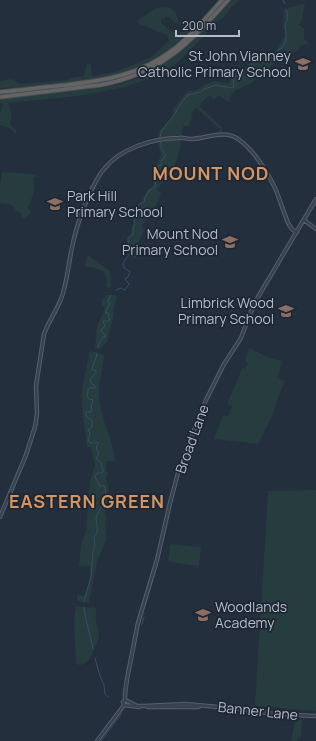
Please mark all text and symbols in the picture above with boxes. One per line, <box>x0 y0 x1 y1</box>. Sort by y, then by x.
scale bar <box>176 12 239 38</box>
text: 200 m <box>182 17 216 34</box>
place label: St John Vianney Catholic Primary School <box>138 46 292 81</box>
school or university icon: St John Vianney Catholic Primary School <box>294 55 312 73</box>
district label: MOUNT NOD <box>153 161 269 185</box>
place label: Park Hill Primary School <box>67 186 163 221</box>
school or university icon: Park Hill Primary School <box>46 195 64 213</box>
place label: Mount Nod Primary School <box>122 224 218 259</box>
school or university icon: Mount Nod Primary School <box>221 233 239 251</box>
place label: Limbrick Wood Primary School <box>178 293 274 328</box>
school or university icon: Limbrick Wood Primary School <box>277 302 295 320</box>
street label: Broad Lane <box>170 402 213 476</box>
district label: EASTERN GREEN <box>9 489 165 513</box>
place label: Woodlands Academy <box>215 597 287 632</box>
school or university icon: Woodlands Academy <box>194 606 212 624</box>
street label: Banner Lane <box>217 697 299 724</box>

